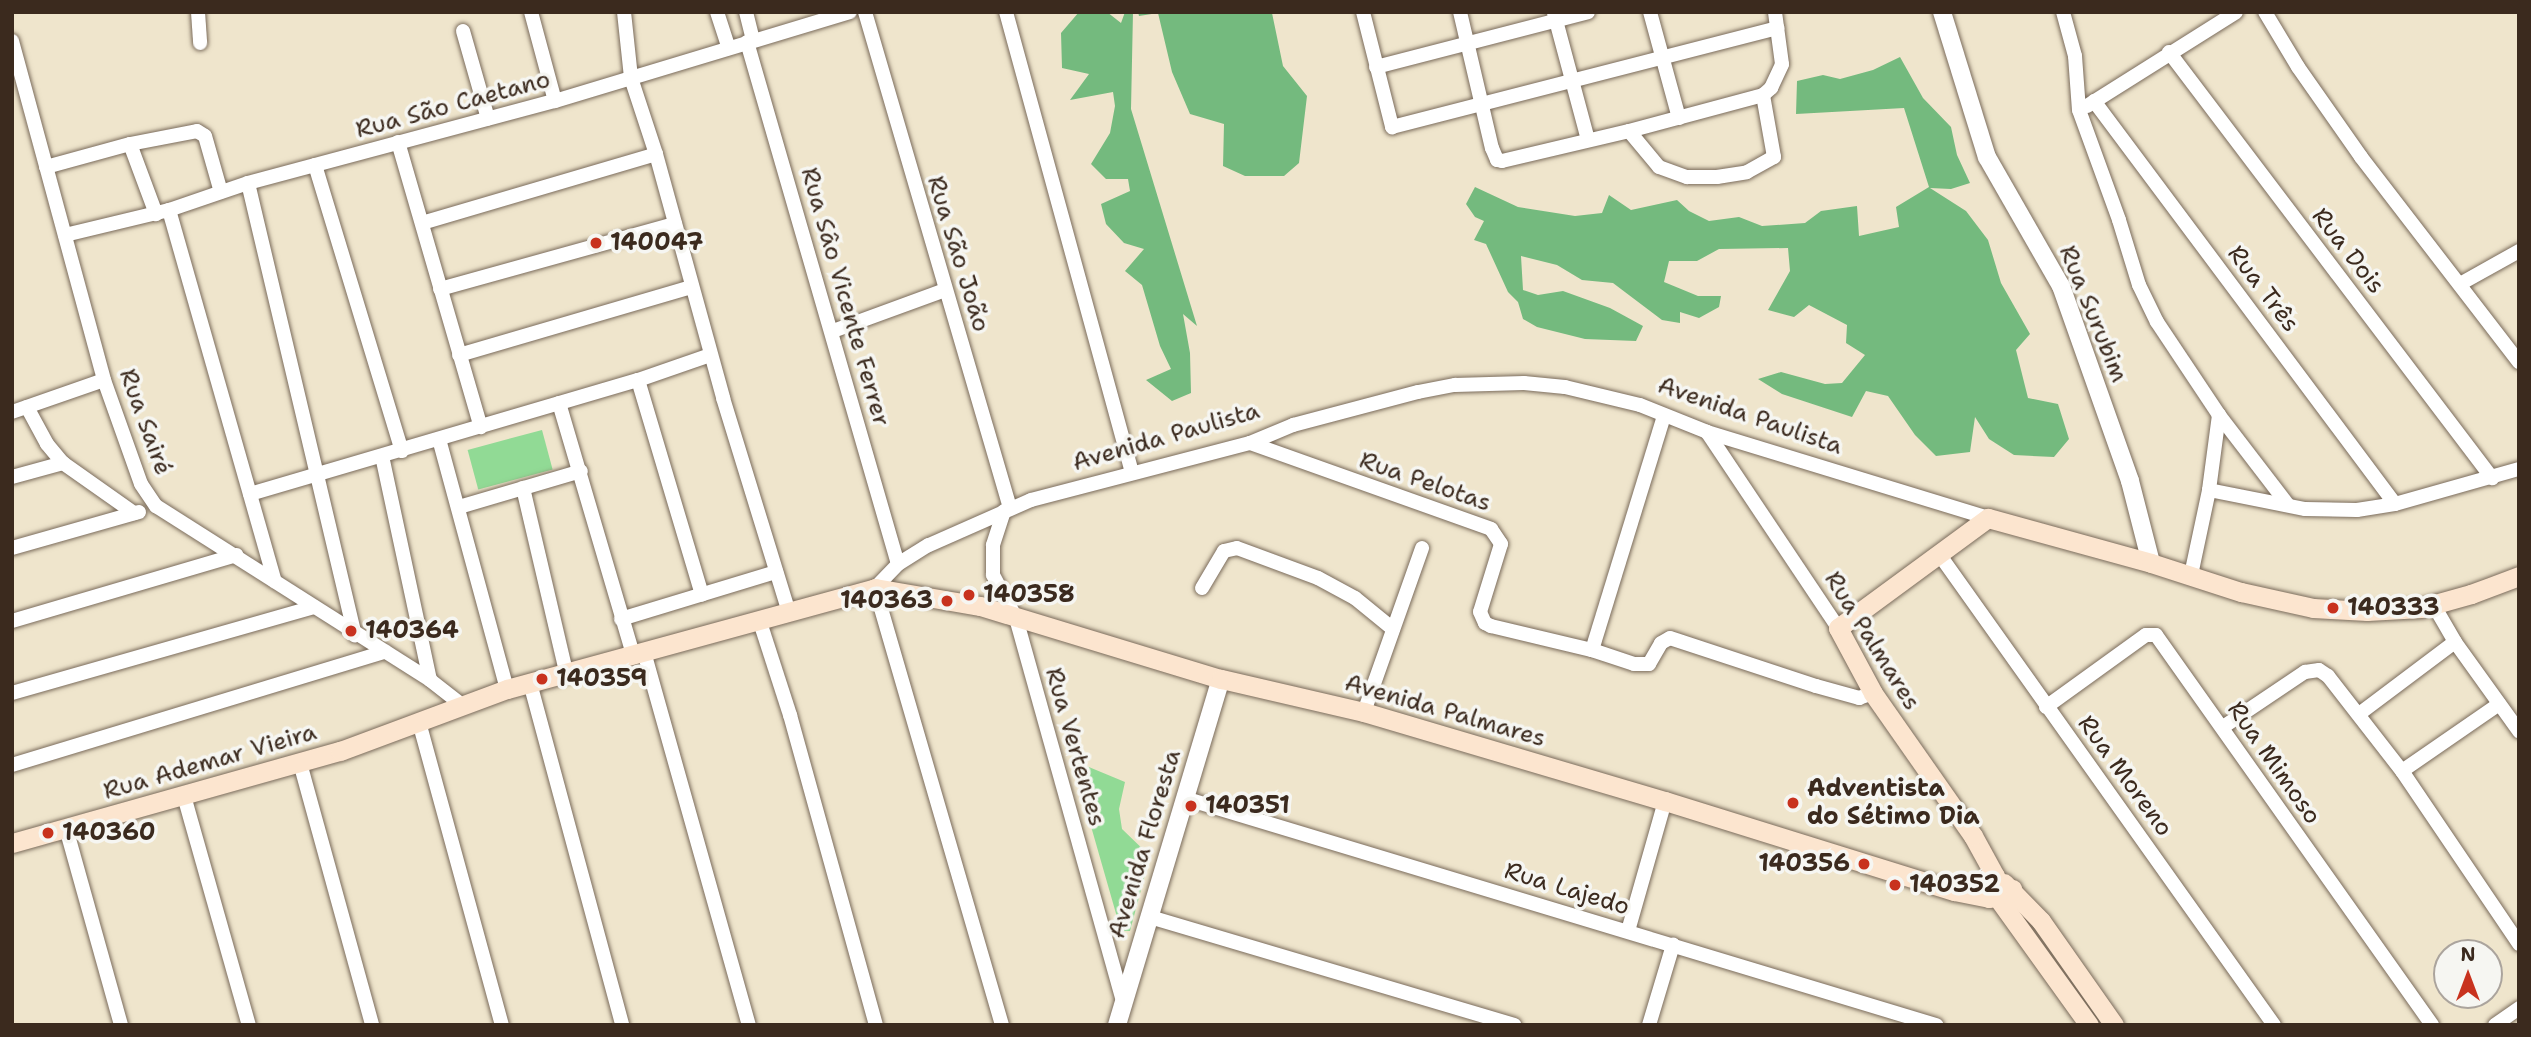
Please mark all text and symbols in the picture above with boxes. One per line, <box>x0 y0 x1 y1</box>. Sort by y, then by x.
street label: Rua São Caetano <box>353 65 553 145</box>
street label: Rua Sâo Vicente Ferrer <box>794 164 896 430</box>
street label: Rua São João <box>921 173 995 335</box>
street label: Rua Dois <box>2306 202 2390 300</box>
place label: 140047 <box>610 229 703 257</box>
marker: 140047 <box>588 235 604 251</box>
street label: Rua Três <box>2221 240 2305 338</box>
street label: Rua Surubim <box>2053 242 2133 386</box>
street label: Rua Sairé <box>113 365 177 479</box>
street label: Avenida Paulista <box>1654 371 1846 461</box>
street label: Avenida Paulista <box>1069 397 1263 477</box>
street label: Rua Pelotas <box>1356 446 1494 518</box>
street label: Rua Palmares <box>1818 566 1926 716</box>
place label: 140358 <box>983 581 1075 609</box>
place label: 140363 <box>840 587 933 615</box>
marker: 140358 <box>961 587 977 603</box>
marker: 140363 <box>939 593 955 609</box>
place label: 140333 <box>2347 594 2440 622</box>
marker: 140333 <box>2325 600 2341 616</box>
place label: 140364 <box>365 617 459 645</box>
marker: 140364 <box>343 623 359 639</box>
place label: 140359 <box>556 665 647 693</box>
street label: Rua Vertentes <box>1039 665 1111 829</box>
street label: Avenida Palmares <box>1341 669 1549 753</box>
marker: 140359 <box>534 671 550 687</box>
street label: Rua Mimoso <box>2221 696 2327 830</box>
street label: Rua Moreno <box>2072 710 2178 842</box>
street label: Rua Ademar Vieira <box>100 718 320 806</box>
street label: Avenida Floresta <box>1103 746 1187 942</box>
place label: Adventista do Sétimo Dia <box>1807 775 1980 831</box>
place label: 140351 <box>1205 792 1290 820</box>
marker: Adventista do Sétimo Dia <box>1785 795 1801 811</box>
marker: 140351 <box>1183 798 1199 814</box>
place label: 140360 <box>62 819 156 847</box>
marker: 140360 <box>40 825 56 841</box>
place label: 140356 <box>1758 850 1850 878</box>
street label: Rua Lajedo <box>1501 856 1633 922</box>
marker: 140356 <box>1856 856 1872 872</box>
place label: 140352 <box>1909 871 2000 899</box>
marker: 140352 <box>1887 877 1903 893</box>
north arrow <box>2433 939 2503 1009</box>
text: N <box>2460 942 2476 967</box>

